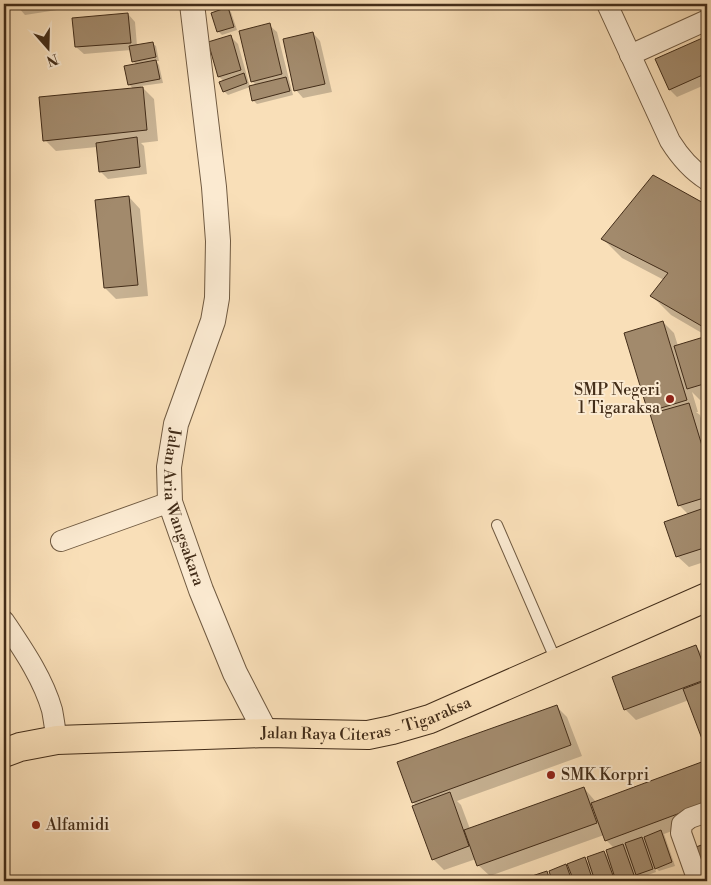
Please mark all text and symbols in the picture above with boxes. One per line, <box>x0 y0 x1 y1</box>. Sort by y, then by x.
north arrow <box>22 22 72 72</box>
text: N <box>44 49 60 70</box>
place label: SMP Negeri 1 Tigaraksa <box>574 380 661 418</box>
marker: SMP Negeri 1 Tigaraksa <box>664 393 676 405</box>
street label: Jalan Aria Wangsakara <box>159 426 209 589</box>
street label: Jalan Raya Citeras - Tigaraksa <box>259 692 475 745</box>
place label: SMK Korpri <box>561 765 649 785</box>
marker: SMK Korpri <box>545 769 557 781</box>
place label: Alfamidi <box>45 815 109 835</box>
marker: Alfamidi <box>30 819 42 831</box>

